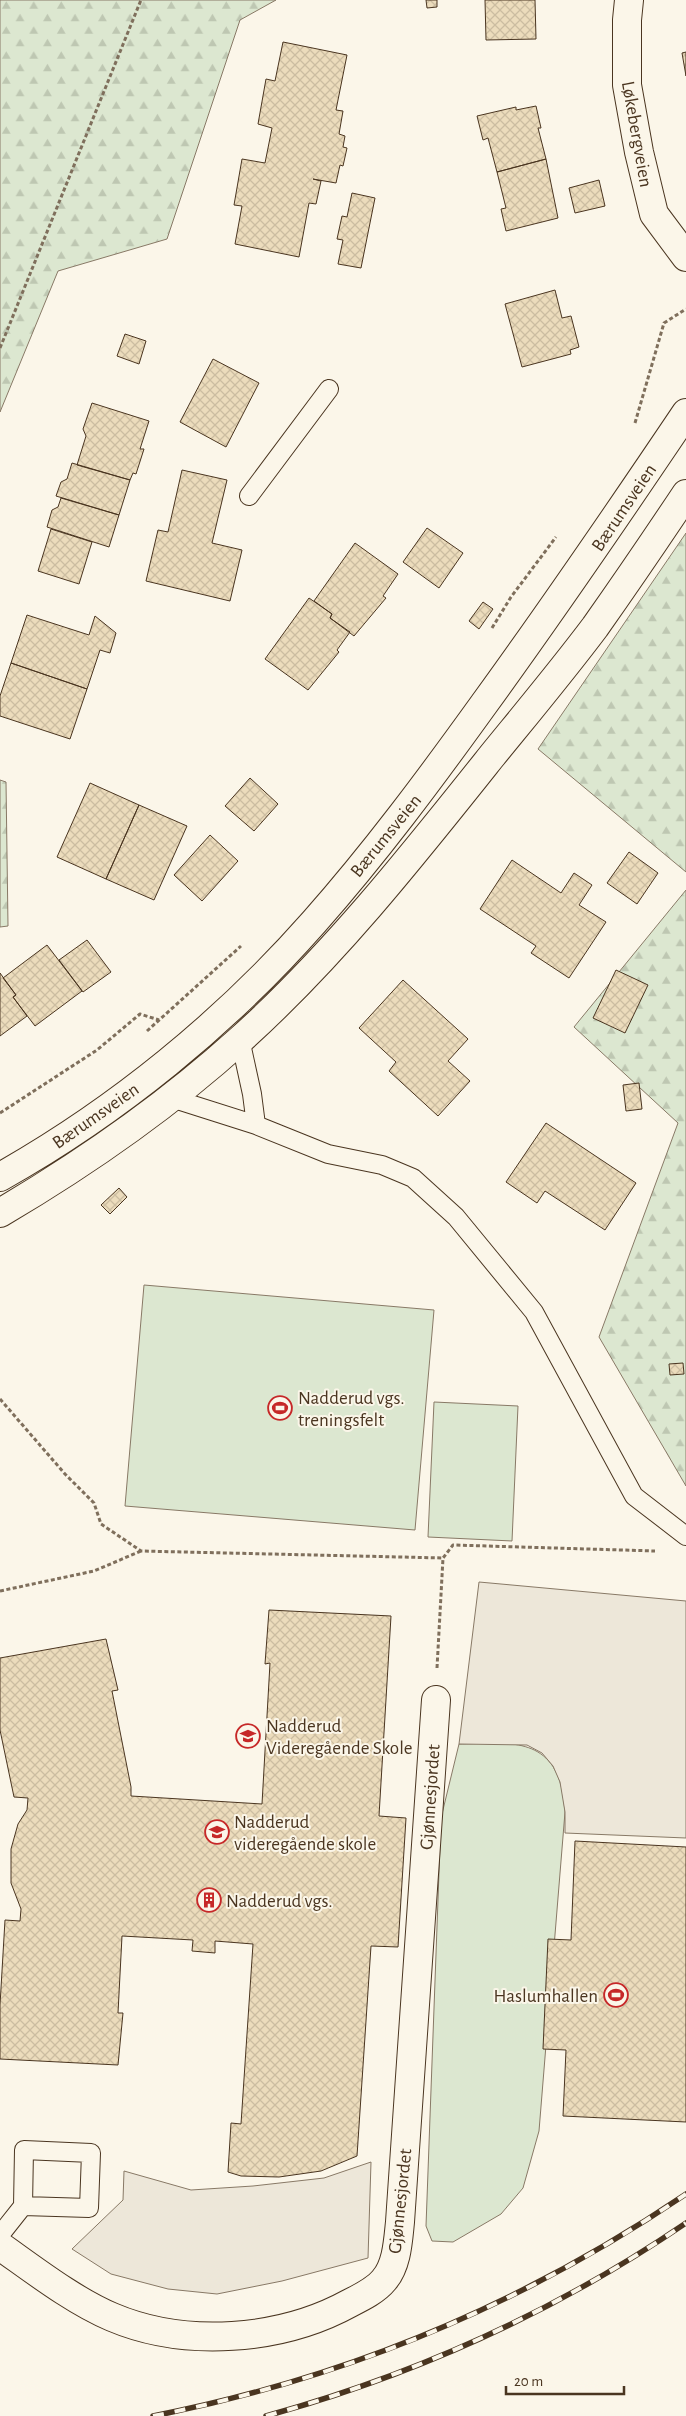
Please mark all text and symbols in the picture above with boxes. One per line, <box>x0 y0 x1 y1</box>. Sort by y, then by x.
street label: Løkebergveien <box>618 80 655 189</box>
street label: Bærumsveien <box>588 461 660 555</box>
street label: Bærumsveien <box>347 791 425 881</box>
street label: Bærumsveien <box>49 1080 143 1153</box>
place label: Nadderud vgs. treningsfelt <box>298 1389 405 1430</box>
sports icon: Nadderud vgs. treningsfelt <box>267 1395 293 1421</box>
place label: Nadderud Videregående Skole <box>266 1717 413 1758</box>
school or university icon: Nadderud Videregående Skole <box>235 1723 261 1749</box>
street label: Gjønnesjordet <box>417 1744 444 1851</box>
place label: Nadderud videregående skole <box>234 1813 376 1854</box>
school or university icon: Nadderud videregående skole <box>204 1819 230 1845</box>
building icon: Nadderud vgs. <box>196 1887 222 1913</box>
place label: Nadderud vgs. <box>226 1892 333 1911</box>
sports icon: Haslumhallen <box>603 1982 629 2008</box>
place label: Haslumhallen <box>494 1987 598 2006</box>
street label: Gjønnesjordet <box>386 2148 415 2255</box>
scale bar <box>506 2364 624 2396</box>
text: 20 m <box>514 2374 543 2389</box>

